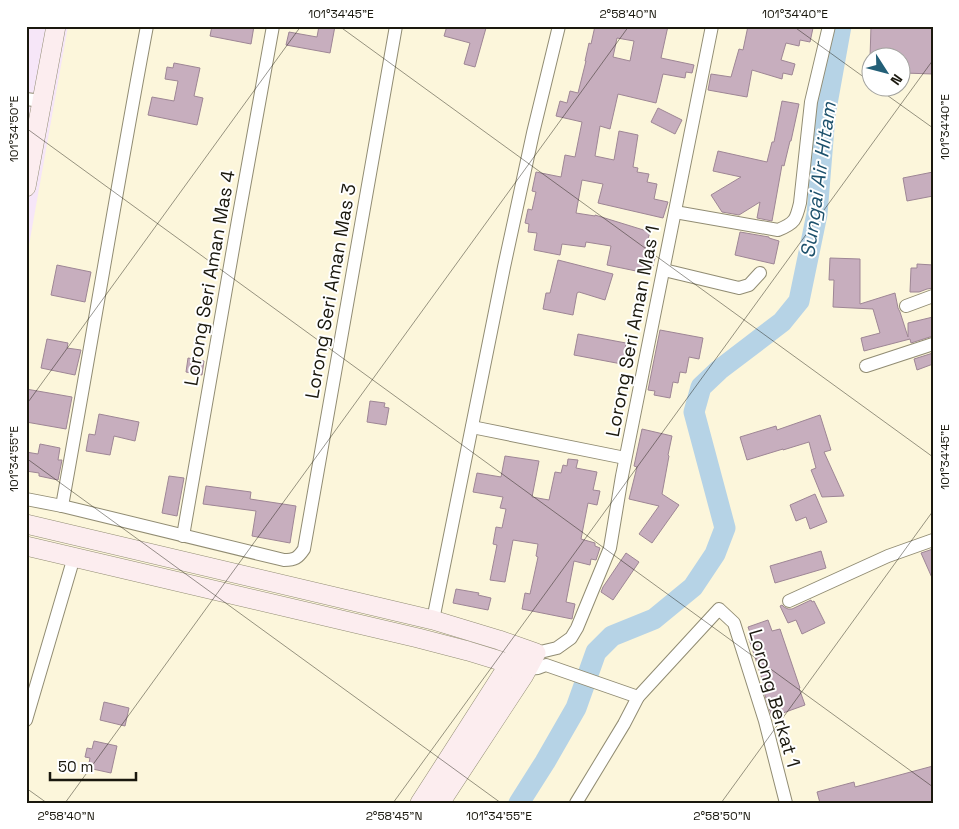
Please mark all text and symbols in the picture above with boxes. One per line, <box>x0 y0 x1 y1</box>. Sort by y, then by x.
text: 101°34'45"E <box>308 6 374 22</box>
text: 2°58'40"N <box>599 6 657 22</box>
text: 101°34'40"E <box>762 6 828 22</box>
north arrow <box>862 48 912 98</box>
text: N <box>886 71 907 89</box>
text: 101°34'40"E <box>937 94 953 160</box>
text: 101°34'50"E <box>6 96 22 162</box>
water label: Sungai Air Hitam <box>794 100 842 260</box>
street label: Lorong Seri Aman Mas 4 <box>178 168 241 388</box>
street label: Lorong Seri Aman Mas 3 <box>299 182 362 401</box>
street label: Lorong Seri Aman Mas 1 <box>600 223 665 439</box>
text: 101°34'45"E <box>937 424 953 490</box>
text: 101°34'55"E <box>6 426 22 492</box>
street label: Lorong Berkat 1 <box>743 626 806 770</box>
scale bar <box>50 749 136 781</box>
text: 50 m <box>58 757 93 776</box>
text: 2°58'40"N <box>37 808 95 824</box>
text: 2°58'45"N <box>366 808 422 824</box>
text: 101°34'55"E <box>466 808 532 824</box>
text: 2°58'50"N <box>693 808 751 824</box>

